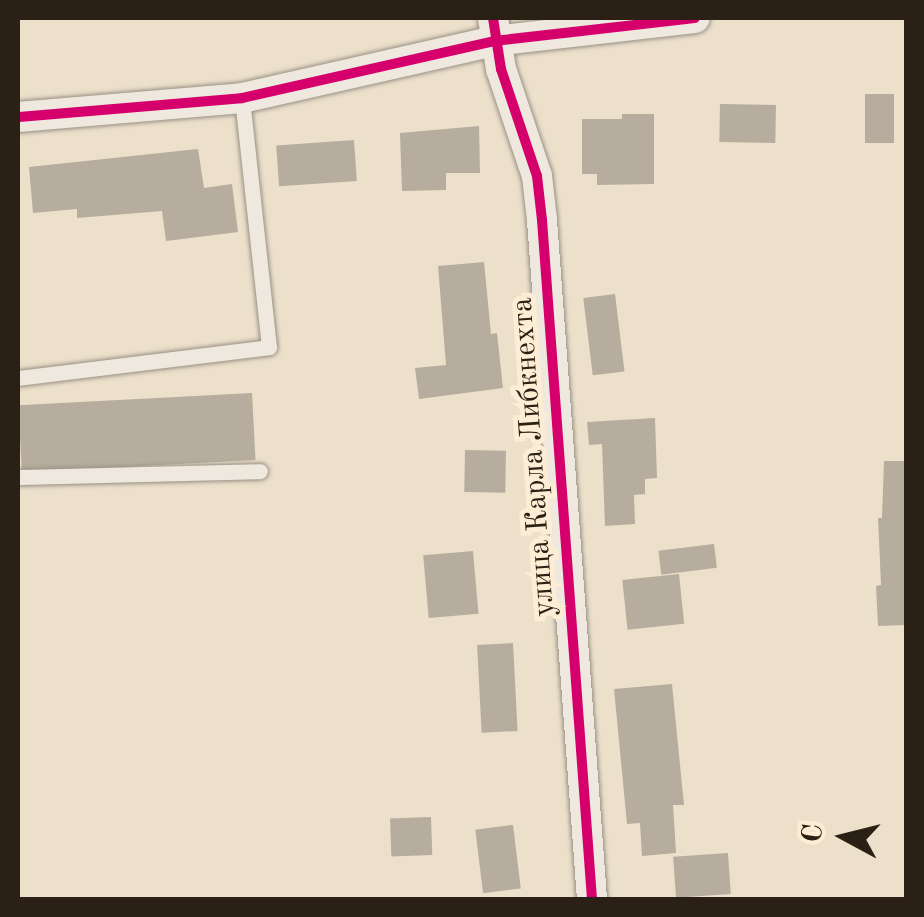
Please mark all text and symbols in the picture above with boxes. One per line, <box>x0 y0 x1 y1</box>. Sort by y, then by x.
street label: улица Карла Либкнехта <box>505 296 563 618</box>
north arrow <box>794 787 894 887</box>
text: С <box>799 822 829 844</box>

